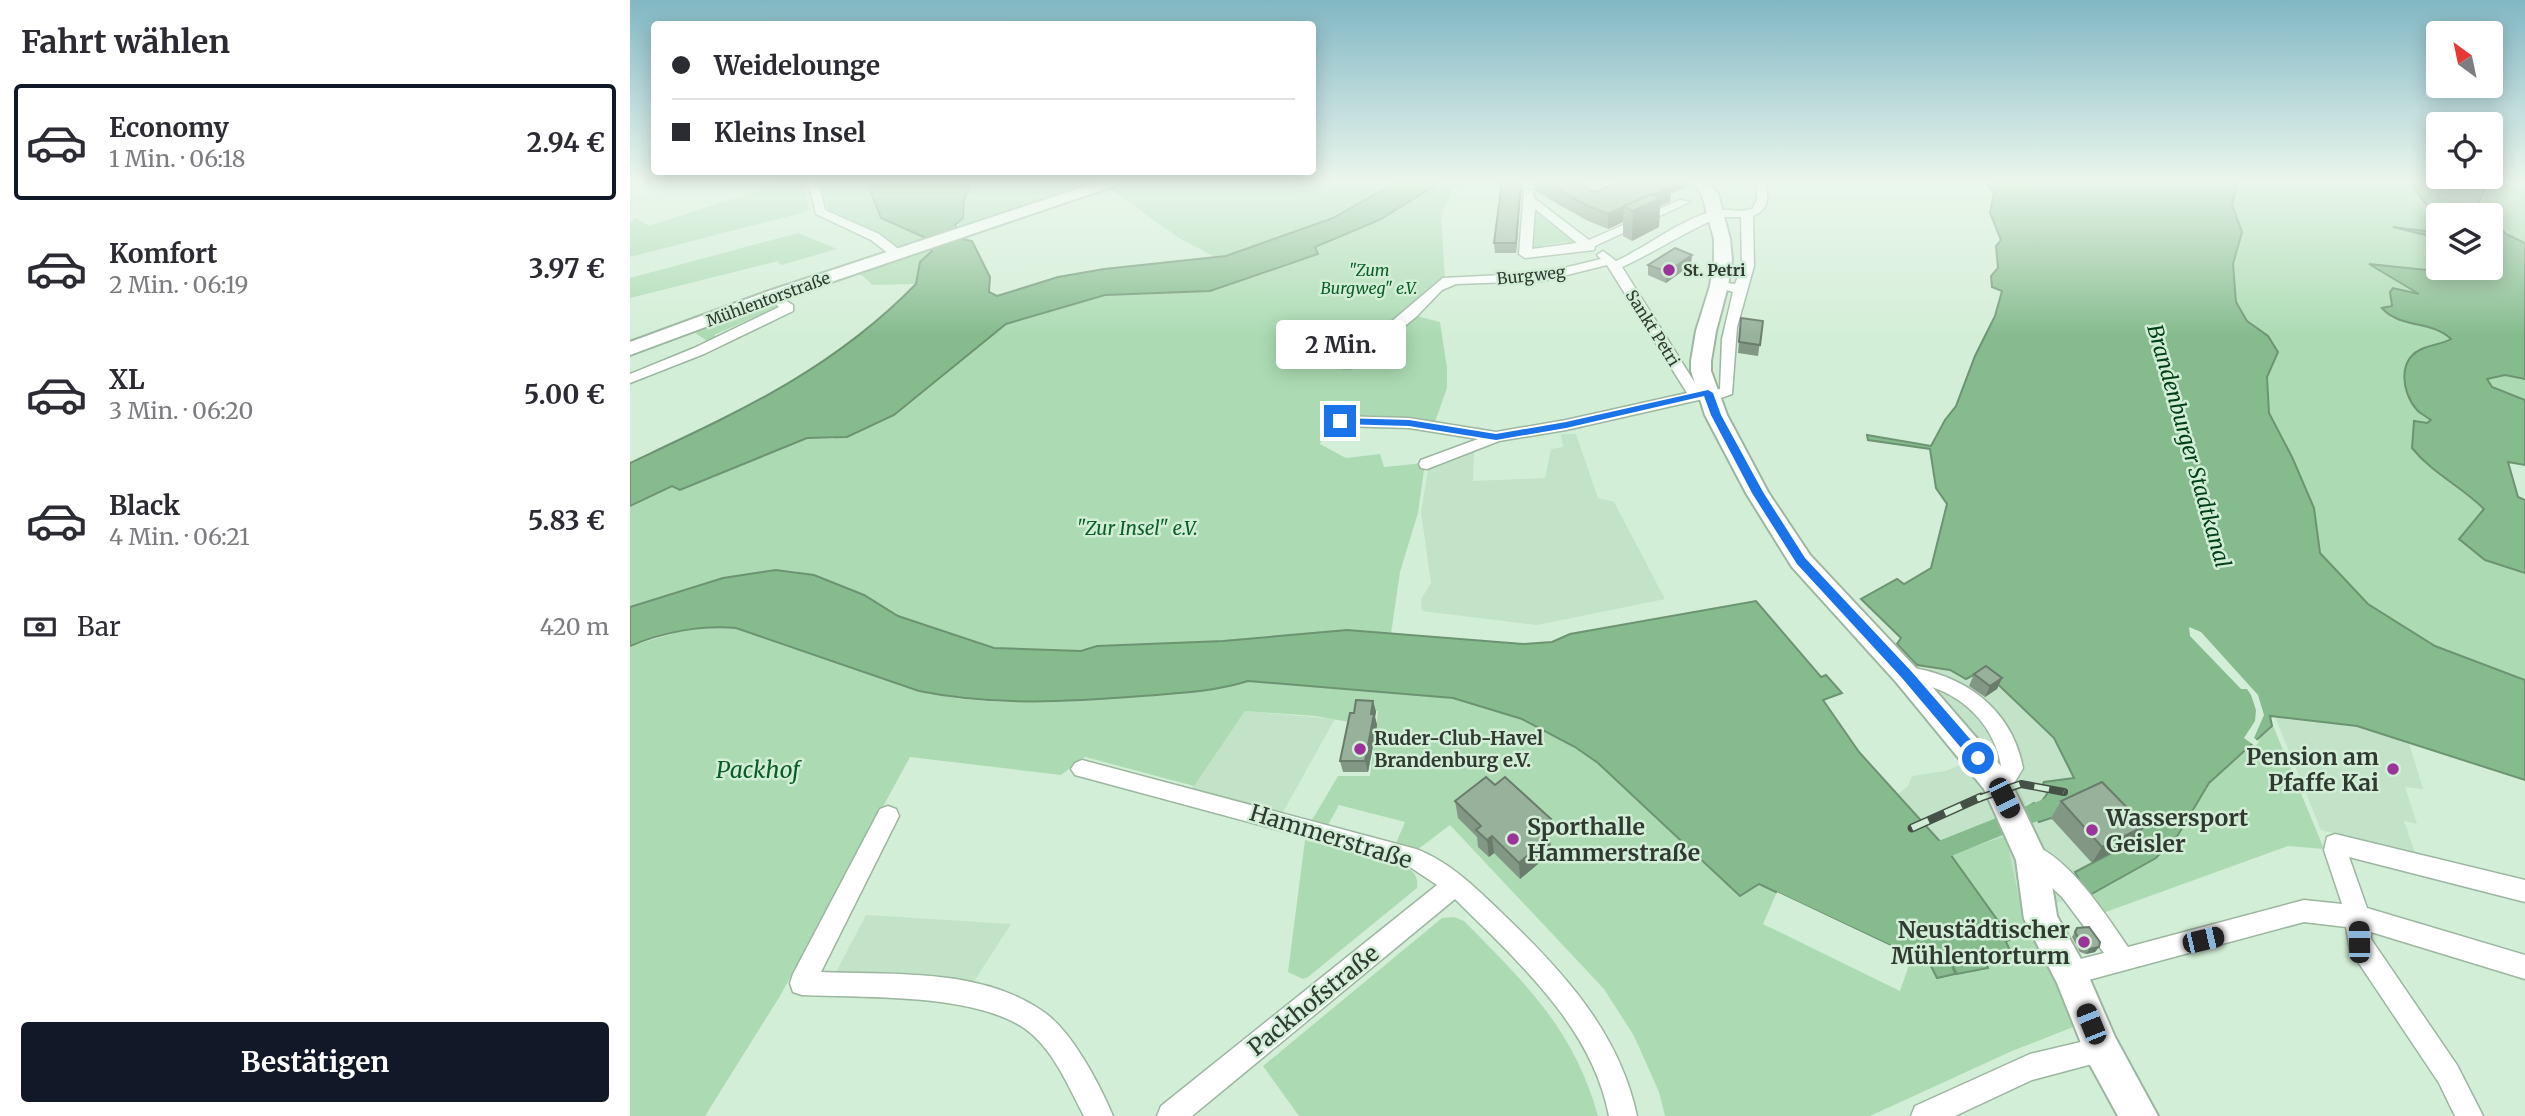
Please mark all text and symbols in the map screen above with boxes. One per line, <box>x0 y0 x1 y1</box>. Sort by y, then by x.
north arrow <box>2426 21 2502 98</box>
map controls <box>2426 21 2503 280</box>
text: Fahrt wählen <box>21 22 230 62</box>
text: Weidelounge <box>714 49 880 82</box>
icon: car <box>25 111 88 174</box>
text: Economy <box>109 111 229 144</box>
button: locate <box>2426 112 2503 189</box>
text: Kleins Insel <box>714 116 866 149</box>
text: 2.94 € <box>527 126 605 159</box>
text: 1 Min. · 06:18 <box>109 144 245 173</box>
button: layers <box>2426 203 2503 280</box>
icon: car <box>25 237 88 300</box>
text: Komfort <box>109 237 218 270</box>
text: 3.97 € <box>529 252 605 285</box>
park label: "Zum Burgweg" e.V. <box>1321 260 1417 298</box>
place label: St. Petri <box>1683 260 1746 280</box>
street label: Burgweg <box>1496 261 1567 289</box>
marker: St. Petri <box>1661 262 1677 278</box>
street label: Mühlentorstraße <box>703 267 833 331</box>
text: 2 Min. · 06:19 <box>109 270 249 299</box>
street label: Sankt Petri <box>1622 286 1684 370</box>
callout: 2 Min. <box>1275 320 1405 368</box>
water label: Brandenburger Stadtkanal <box>2141 321 2237 571</box>
text: 2 Min. <box>1305 330 1377 359</box>
icon: car <box>25 363 88 426</box>
text: XL <box>109 363 145 396</box>
text: 5.00 € <box>524 378 605 411</box>
text: 3 Min. · 06:20 <box>109 396 253 425</box>
route end <box>1324 405 1356 437</box>
icon: car <box>25 489 88 552</box>
text: Black <box>109 489 180 522</box>
text: 5.83 € <box>528 504 605 537</box>
park label: "Zur Insel" e.V. <box>1076 516 1198 540</box>
text: 4 Min. · 06:21 <box>109 522 250 551</box>
icon: cash <box>21 608 59 646</box>
text: Bar <box>77 610 121 643</box>
text: 420 m <box>540 612 609 641</box>
place label: Ruder-Club-Havel Brandenburg e.V. <box>1374 726 1543 772</box>
marker: Ruder-Club-Havel Brandenburg e.V. <box>1352 741 1368 757</box>
route start <box>1962 742 1994 774</box>
place label: Pension am Pfaffe Kai <box>2246 742 2379 797</box>
park label: Packhof <box>716 755 802 784</box>
marker: Pension am Pfaffe Kai <box>2385 761 2401 777</box>
car <box>1986 775 2023 821</box>
street label: Hammerstraße <box>1246 798 1416 874</box>
place label: Wassersport Geisler <box>2105 803 2248 858</box>
place label: Sporthalle Hammerstraße <box>1527 812 1700 867</box>
marker: Wassersport Geisler <box>2084 822 2100 838</box>
marker: Sporthalle Hammerstraße <box>1505 831 1521 847</box>
place label: Neustädtischer Mühlentorturm <box>1891 915 2070 970</box>
car <box>2349 921 2370 963</box>
car <box>2181 925 2226 955</box>
marker: Neustädtischer Mühlentorturm <box>2076 934 2092 950</box>
street label: Packhofstraße <box>1242 938 1384 1062</box>
car <box>2074 1001 2109 1047</box>
button: Bestätigen <box>21 1022 609 1102</box>

